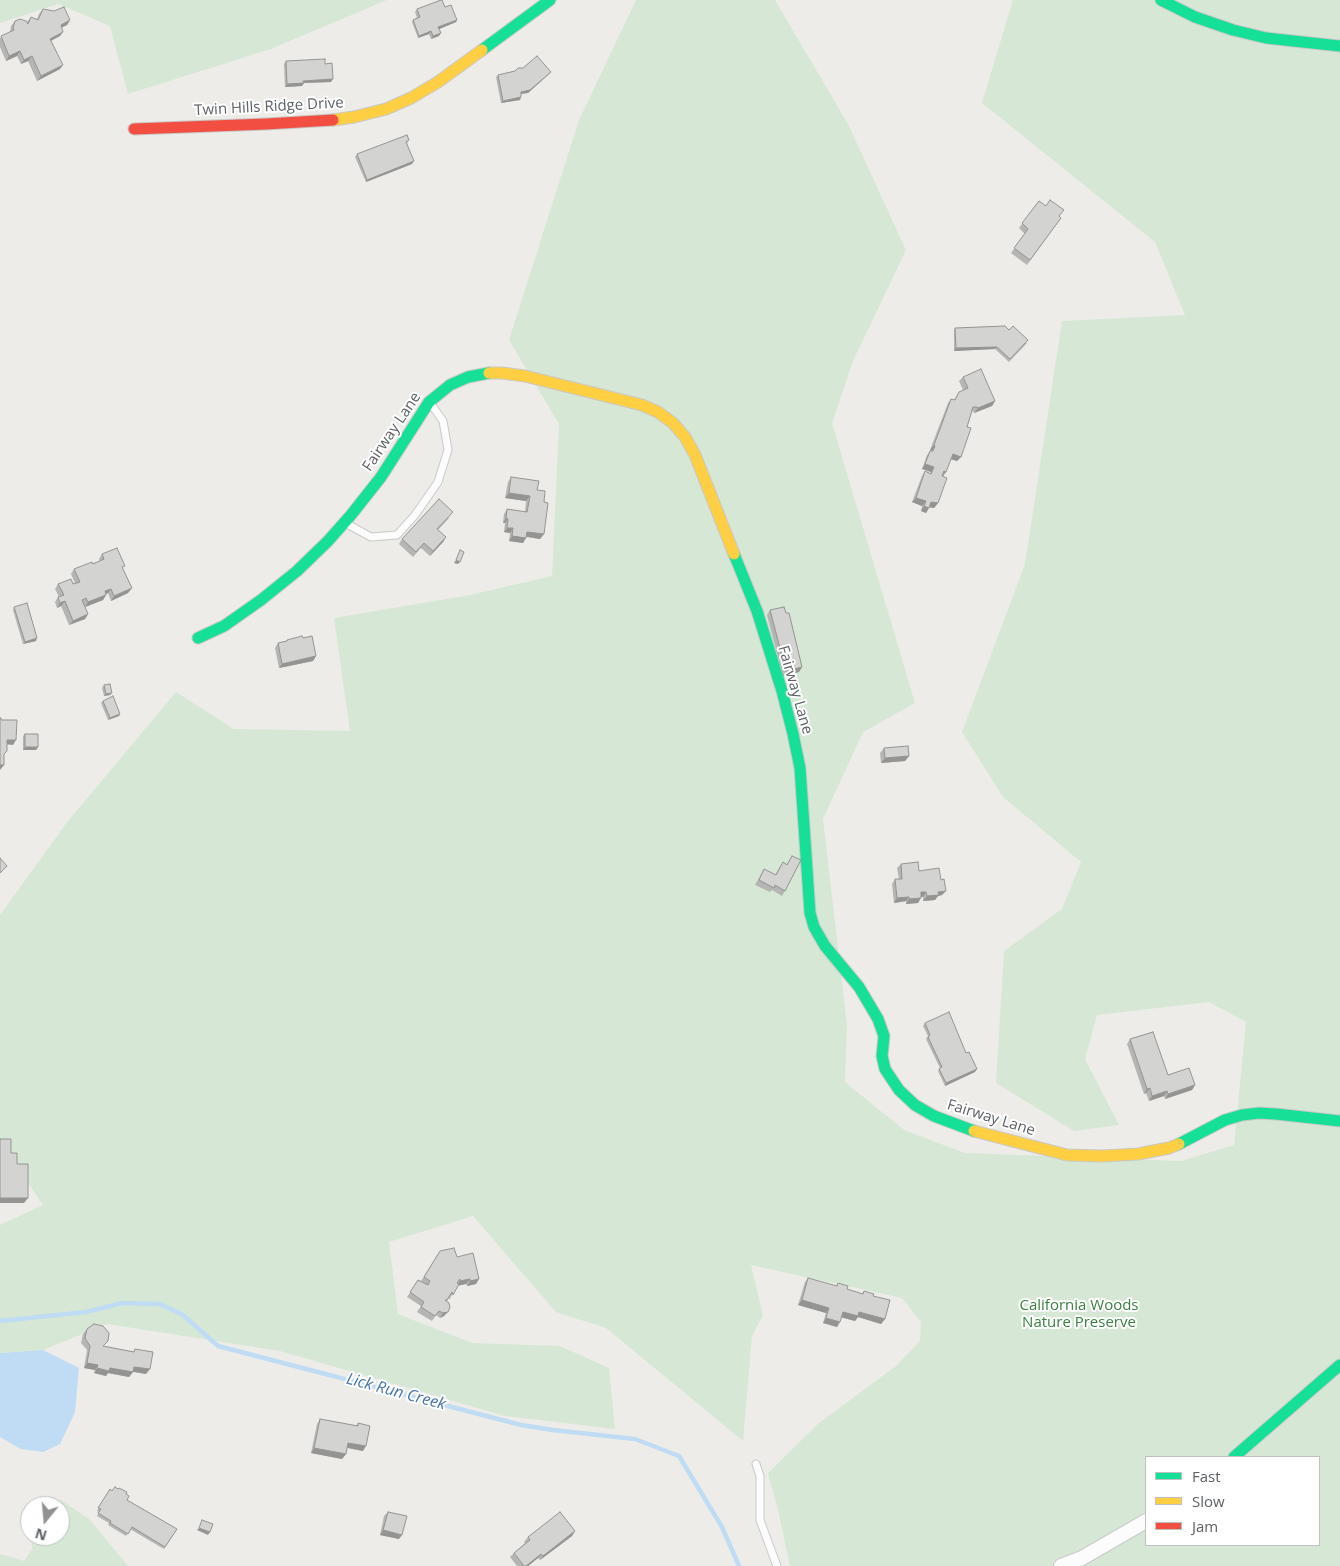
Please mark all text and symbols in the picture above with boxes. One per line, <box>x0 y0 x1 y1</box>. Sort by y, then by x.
street label: Twin Hills Ridge Drive <box>194 94 344 120</box>
street label: Fairway Lane <box>359 389 425 475</box>
street label: Fairway Lane <box>774 644 816 736</box>
street label: Fairway Lane <box>945 1096 1037 1140</box>
park label: California Woods Nature Preserve <box>1020 1297 1138 1332</box>
water label: Lick Run Creek <box>344 1370 448 1414</box>
legend <box>1145 1456 1320 1546</box>
text: Fast <box>1192 1466 1221 1486</box>
text: Slow <box>1192 1491 1225 1511</box>
north arrow <box>20 1496 70 1546</box>
text: Jam <box>1192 1516 1218 1536</box>
text: N <box>33 1524 49 1546</box>

